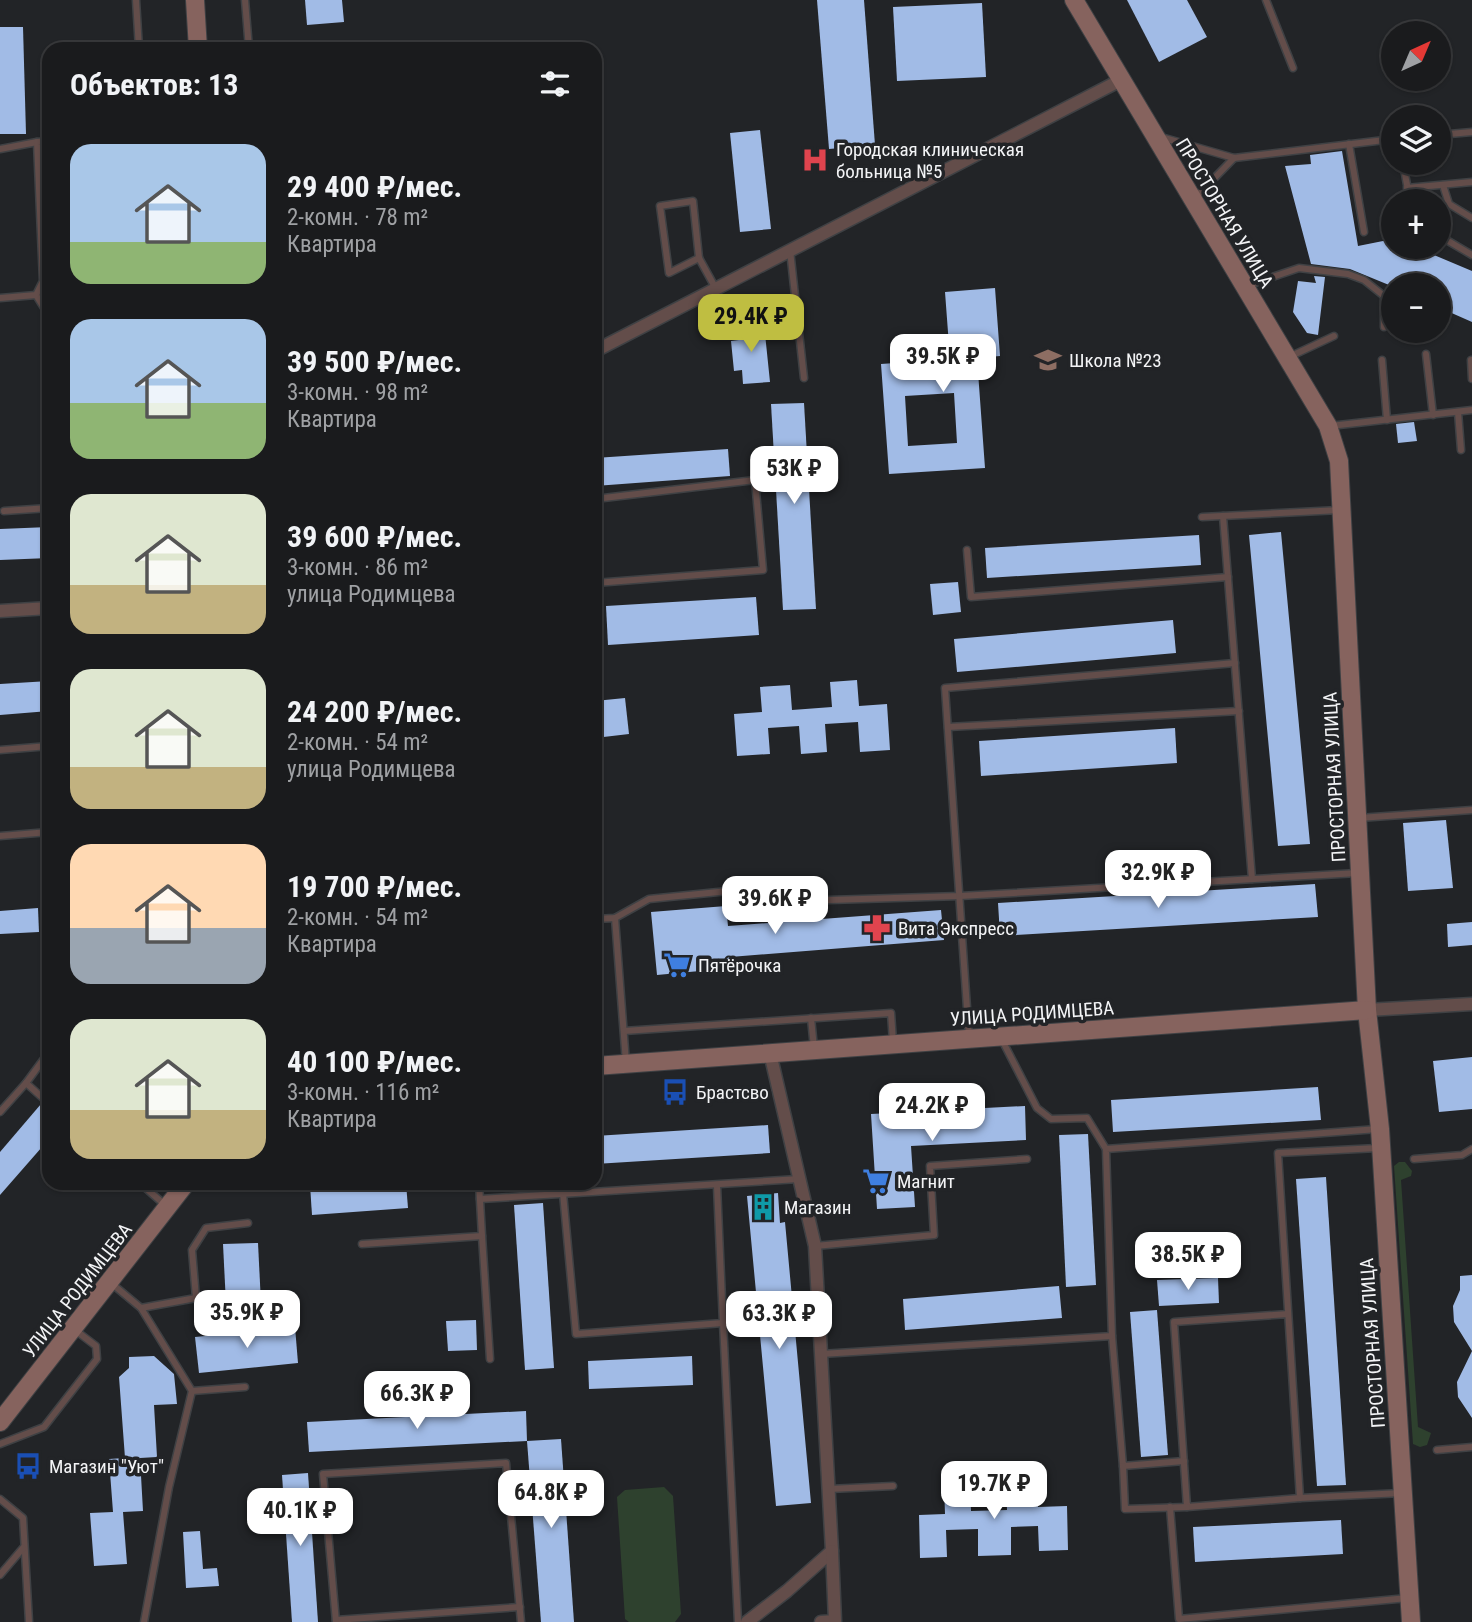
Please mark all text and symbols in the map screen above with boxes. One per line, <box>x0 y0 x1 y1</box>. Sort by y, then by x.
north arrow <box>1381 21 1451 91</box>
map controls <box>1381 21 1451 343</box>
icon: filters <box>536 65 574 103</box>
text: Объектов: 13 <box>70 67 238 102</box>
button: layers <box>1381 105 1451 175</box>
street label: ПРОСТОРНАЯ УЛИЦА <box>1171 134 1278 292</box>
place label: Городская клиническая больница №5 <box>836 138 1024 183</box>
hospital icon: Городская клиническая больница №5 <box>800 145 830 175</box>
text: 29 400 ₽/мес. <box>287 169 462 204</box>
icon: home <box>126 172 210 256</box>
button: + <box>1381 189 1451 259</box>
text: 2-комн. · 78 m² <box>287 204 428 231</box>
text: Квартира <box>287 231 377 258</box>
button: − <box>1381 273 1451 343</box>
pin: 29.4K ₽ <box>686 294 816 354</box>
text: 29.4K ₽ <box>714 303 788 330</box>
pin: 39.5K ₽ <box>878 334 1008 394</box>
text: 39.5K ₽ <box>906 343 980 370</box>
text: 39 500 ₽/мес. <box>287 344 462 379</box>
school or university icon: Школа №23 <box>1033 345 1063 375</box>
icon: home <box>126 347 210 431</box>
place label: Школа №23 <box>1069 349 1162 372</box>
text: 3-комн. · 98 m² <box>287 379 428 406</box>
text: Квартира <box>287 406 377 433</box>
pin: 53K ₽ <box>745 447 843 506</box>
text: 53K ₽ <box>766 455 822 482</box>
text: 39 600 ₽/мес. <box>287 519 462 554</box>
icon: home <box>126 522 210 606</box>
text: 3-комн. · 86 m² <box>287 554 428 581</box>
text: улица Родимцева <box>287 581 456 608</box>
street label: ПРОСТОРНАЯ УЛИЦА <box>1319 691 1350 863</box>
text: 24 200 ₽/мес. <box>287 694 462 729</box>
icon: home <box>126 697 210 781</box>
text: 2-комн. · 54 m² <box>287 729 428 756</box>
text: улица Родимцева <box>287 756 456 783</box>
pin: 32.9K ₽ <box>1093 850 1223 910</box>
text: 32.9K ₽ <box>1121 859 1195 886</box>
text: 19 700 ₽/мес. <box>287 869 462 904</box>
icon: home <box>126 872 210 956</box>
pin: 39.6K ₽ <box>710 876 840 936</box>
text: 39.6K ₽ <box>738 885 812 912</box>
text: 2-комн. · 54 m² <box>287 904 428 931</box>
pharmacy icon: Вита Экспресс <box>862 913 892 943</box>
place label: Вита Экспресс <box>898 917 1014 940</box>
text: Квартира <box>287 931 377 958</box>
supermarket icon: Пятёрочка <box>662 950 692 980</box>
place label: Пятёрочка <box>698 954 781 977</box>
street label: УЛИЦА РОДИМЦЕВА <box>949 996 1115 1031</box>
text: 40 100 ₽/мес. <box>287 1044 462 1079</box>
icon: home <box>126 1047 210 1131</box>
bus stop icon: Брастсво <box>660 1077 690 1107</box>
text: 3-комн. · 116 m² <box>287 1079 439 1106</box>
place label: Брастсво <box>696 1081 769 1104</box>
pin: 24.2K ₽ <box>867 1084 997 1143</box>
text: 24.2K ₽ <box>895 1092 969 1119</box>
text: Квартира <box>287 1106 377 1133</box>
supermarket icon: Магнит <box>861 1166 891 1196</box>
place label: Магнит <box>897 1170 955 1193</box>
building icon: Магазин <box>748 1192 778 1222</box>
place label: Магазин <box>784 1196 851 1219</box>
street label: УЛИЦА РОДИМЦЕВА <box>18 1218 137 1362</box>
pin: 38.5K ₽ <box>1123 1232 1253 1292</box>
text: 38.5K ₽ <box>1151 1241 1225 1268</box>
street label: ПРОСТОРНАЯ УЛИЦА <box>1355 1257 1390 1429</box>
pin: 35.9K ₽ <box>182 1290 312 1350</box>
pin: 63.3K ₽ <box>714 1292 844 1351</box>
text: 35.9K ₽ <box>210 1299 284 1326</box>
text: 63.3K ₽ <box>742 1300 816 1327</box>
pin: 66.3K ₽ <box>352 1372 482 1431</box>
text: 66.3K ₽ <box>380 1380 454 1407</box>
bus stop icon: Магазин "Уют" <box>13 1451 43 1481</box>
place label: Магазин "Уют" <box>49 1455 164 1478</box>
pin: 19.7K ₽ <box>929 1462 1059 1521</box>
pin: 64.8K ₽ <box>486 1470 616 1530</box>
text: 19.7K ₽ <box>957 1470 1031 1497</box>
text: 64.8K ₽ <box>514 1479 588 1506</box>
pin: 40.1K ₽ <box>235 1488 365 1548</box>
text: 40.1K ₽ <box>263 1497 337 1524</box>

